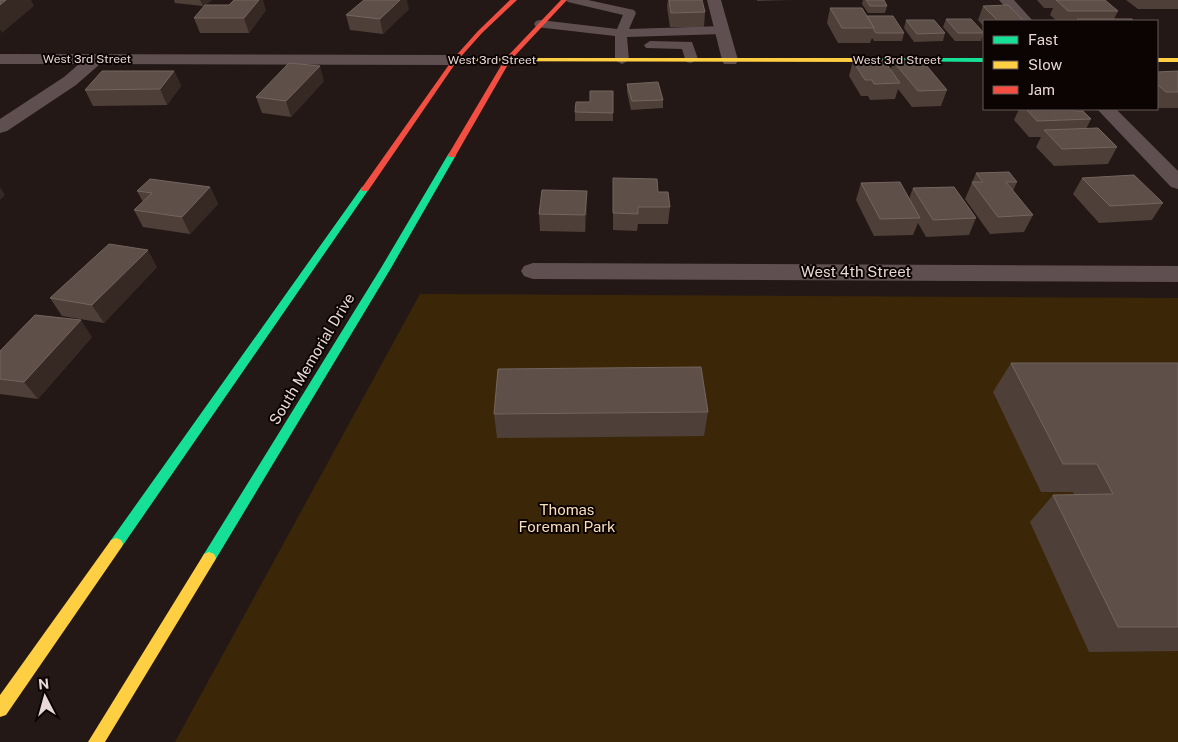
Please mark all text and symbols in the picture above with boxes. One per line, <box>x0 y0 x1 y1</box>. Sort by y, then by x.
legend <box>983 20 1158 110</box>
text: Fast <box>1028 31 1058 48</box>
street label: West 3rd Street <box>43 52 132 66</box>
street label: West 3rd Street <box>448 53 537 67</box>
street label: West 3rd Street <box>853 53 942 67</box>
text: Slow <box>1028 56 1063 73</box>
text: Jam <box>1028 81 1055 98</box>
street label: West 4th Street <box>801 263 911 280</box>
street label: South Memorial Drive <box>266 290 358 428</box>
park label: Thomas Foreman Park <box>519 501 615 535</box>
north arrow <box>20 672 70 722</box>
text: N <box>37 676 50 693</box>

